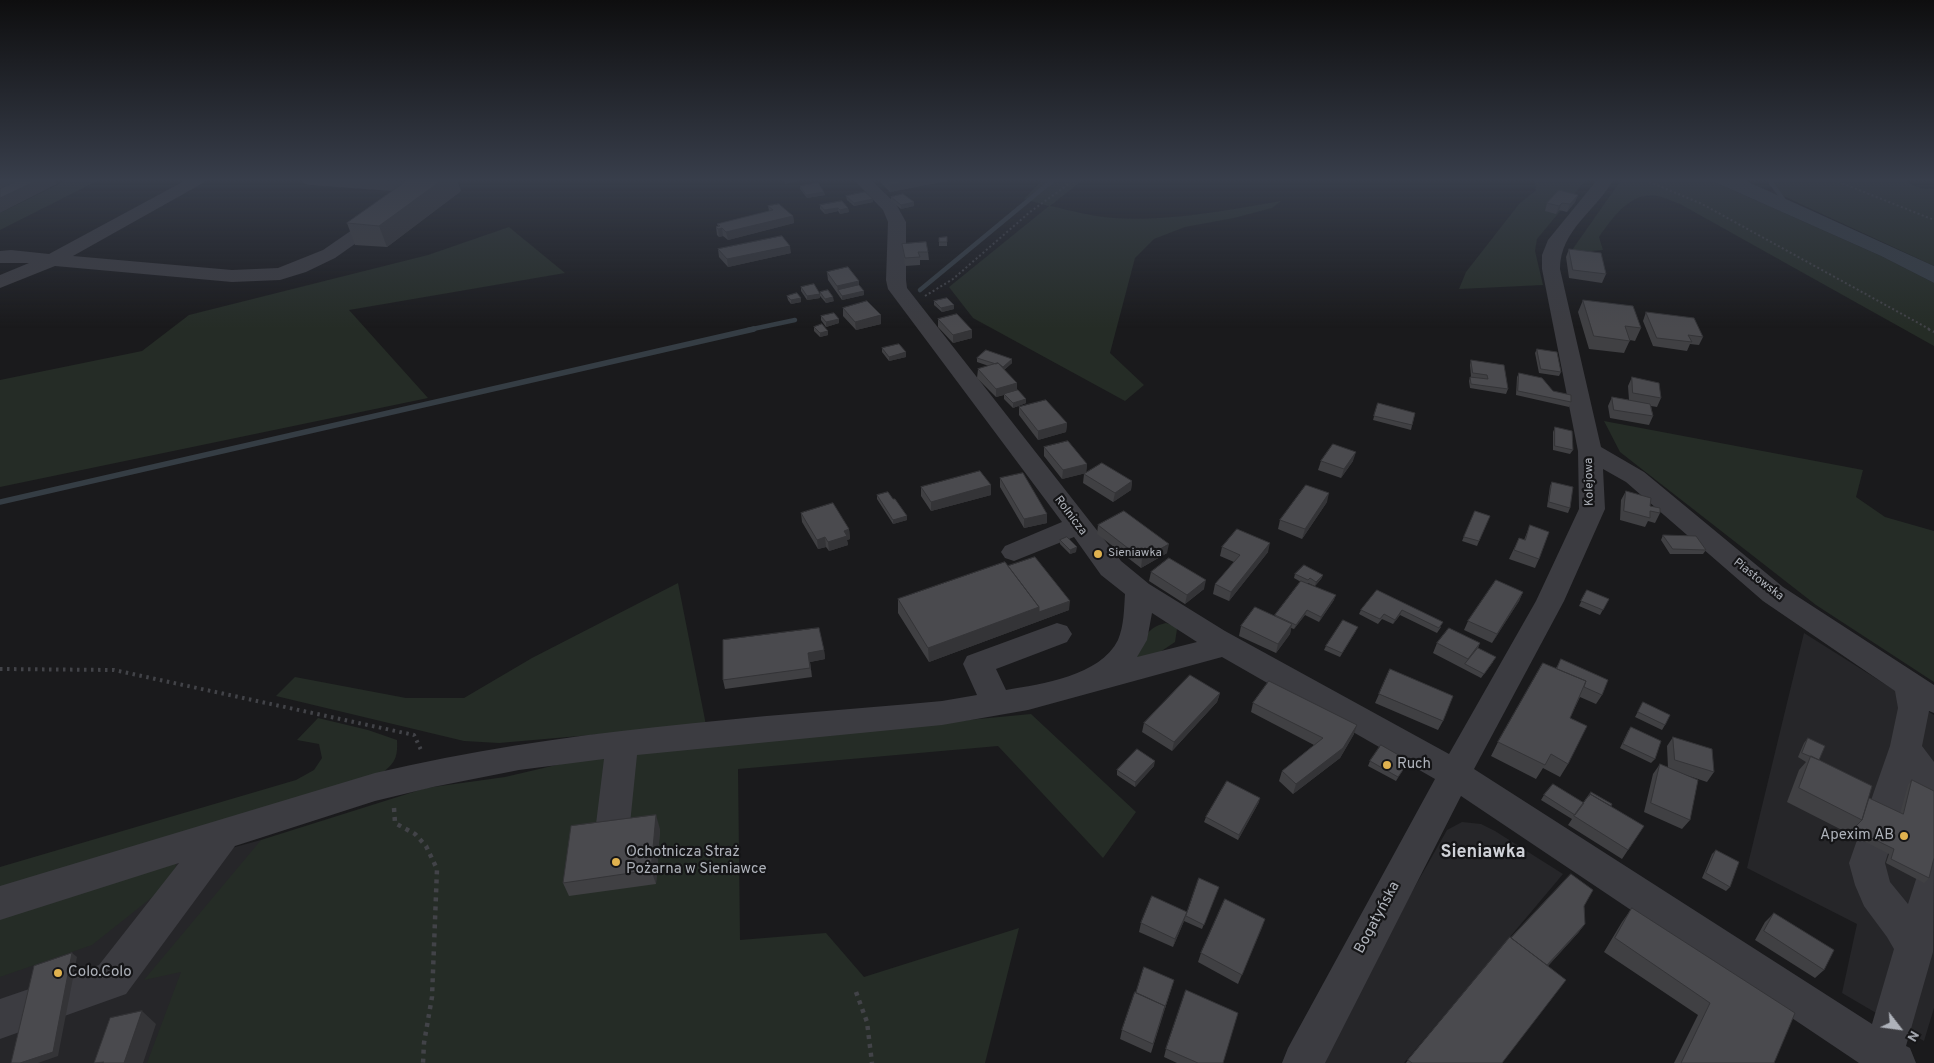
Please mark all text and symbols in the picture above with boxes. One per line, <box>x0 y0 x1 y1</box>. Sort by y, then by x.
street label: Kolejowa <box>1582 458 1598 506</box>
street label: Rolnicza <box>1051 493 1089 539</box>
place label: Sieniawka <box>1108 547 1162 561</box>
marker: Sieniawka <box>1092 548 1104 560</box>
street label: Piastowska <box>1730 556 1786 604</box>
place label: Ruch <box>1397 756 1431 774</box>
marker: Ruch <box>1381 759 1393 771</box>
place label: Apexim AB <box>1820 827 1894 845</box>
marker: Apexim AB <box>1898 830 1910 842</box>
district label: Sieniawka <box>1440 842 1526 864</box>
place label: Ochotnicza Straż Pożarna w Sieniawce <box>626 844 767 879</box>
marker: Ochotnicza Straż Pożarna w Sieniawce <box>610 856 622 868</box>
street label: Bogatyńska <box>1351 879 1405 957</box>
place label: Colo.Colo <box>68 964 132 982</box>
marker: Colo.Colo <box>52 967 64 979</box>
north arrow <box>1874 1003 1924 1053</box>
text: N <box>1903 1027 1922 1044</box>

